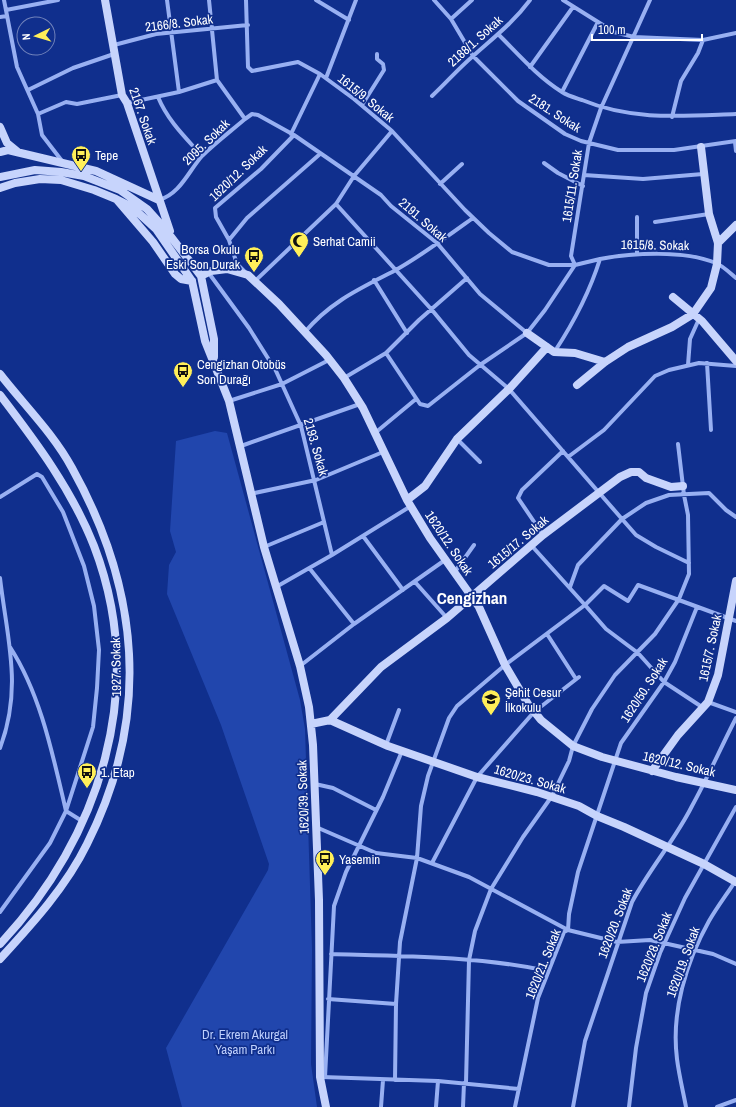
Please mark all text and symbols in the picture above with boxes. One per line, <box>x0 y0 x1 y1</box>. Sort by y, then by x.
street label: 2166/8. Sokak <box>144 10 215 36</box>
street label: 2188/1. Sokak <box>444 11 507 70</box>
north arrow <box>16 16 56 56</box>
scale bar <box>592 16 702 42</box>
text: 100 m <box>598 22 625 38</box>
text: N <box>19 33 33 41</box>
street label: 1615/9. Sokak <box>334 70 398 126</box>
street label: 2167. Sokak <box>125 85 161 147</box>
street label: 2181. Sokak <box>526 90 585 137</box>
street label: 2095. Sokak <box>179 115 234 169</box>
street label: 1620/12. Sokak <box>205 141 271 205</box>
bus stop icon: Tepe <box>70 144 92 172</box>
place label: Tepe <box>95 147 118 164</box>
street label: 1615/11. Sokak <box>558 148 586 224</box>
street label: 2191. Sokak <box>395 194 451 246</box>
mosque icon: Serhat Camii <box>288 230 310 258</box>
place label: Serhat Camii <box>313 233 376 250</box>
street label: 1615/8. Sokak <box>621 236 690 254</box>
place label: Borsa Okulu Eski Son Durak <box>166 241 241 273</box>
bus stop icon: Borsa Okulu Eski Son Durak <box>243 245 265 273</box>
place label: Cengizhan Otobüs Son Durağı <box>197 356 286 388</box>
bus stop icon: Cengizhan Otobüs Son Durağı <box>172 360 194 388</box>
street label: 2193. Sokak <box>300 416 333 478</box>
street label: 1620/12. Sokak <box>421 508 477 579</box>
street label: 1615/17. Sokak <box>484 511 552 572</box>
district label: Cengizhan <box>437 586 507 609</box>
street label: 1615/7. Sokak <box>695 612 726 683</box>
street label: 1927. Sokak <box>107 637 125 697</box>
street label: 1620/50. Sokak <box>617 654 672 726</box>
place label: Şehit Cesur İlkokulu <box>505 684 562 716</box>
school or university icon: Şehit Cesur İlkokulu <box>480 688 502 716</box>
street label: 1620/12. Sokak <box>641 747 718 781</box>
street label: 1620/39. Sokak <box>293 759 313 834</box>
bus stop icon: 1. Etap <box>76 761 98 789</box>
street label: 1620/23. Sokak <box>492 761 569 798</box>
place label: 1. Etap <box>101 764 135 781</box>
bus stop icon: Yasemin <box>314 848 336 876</box>
place label: Yasemin <box>339 851 380 868</box>
street label: 1620/20. Sokak <box>594 885 636 961</box>
street label: 1620/28. Sokak <box>632 909 676 985</box>
street label: 1620/19. Sokak <box>662 924 704 1000</box>
street label: 1620/21. Sokak <box>521 926 565 1002</box>
park label: Dr. Ekrem Akurgal Yaşam Parkı <box>202 1026 288 1058</box>

